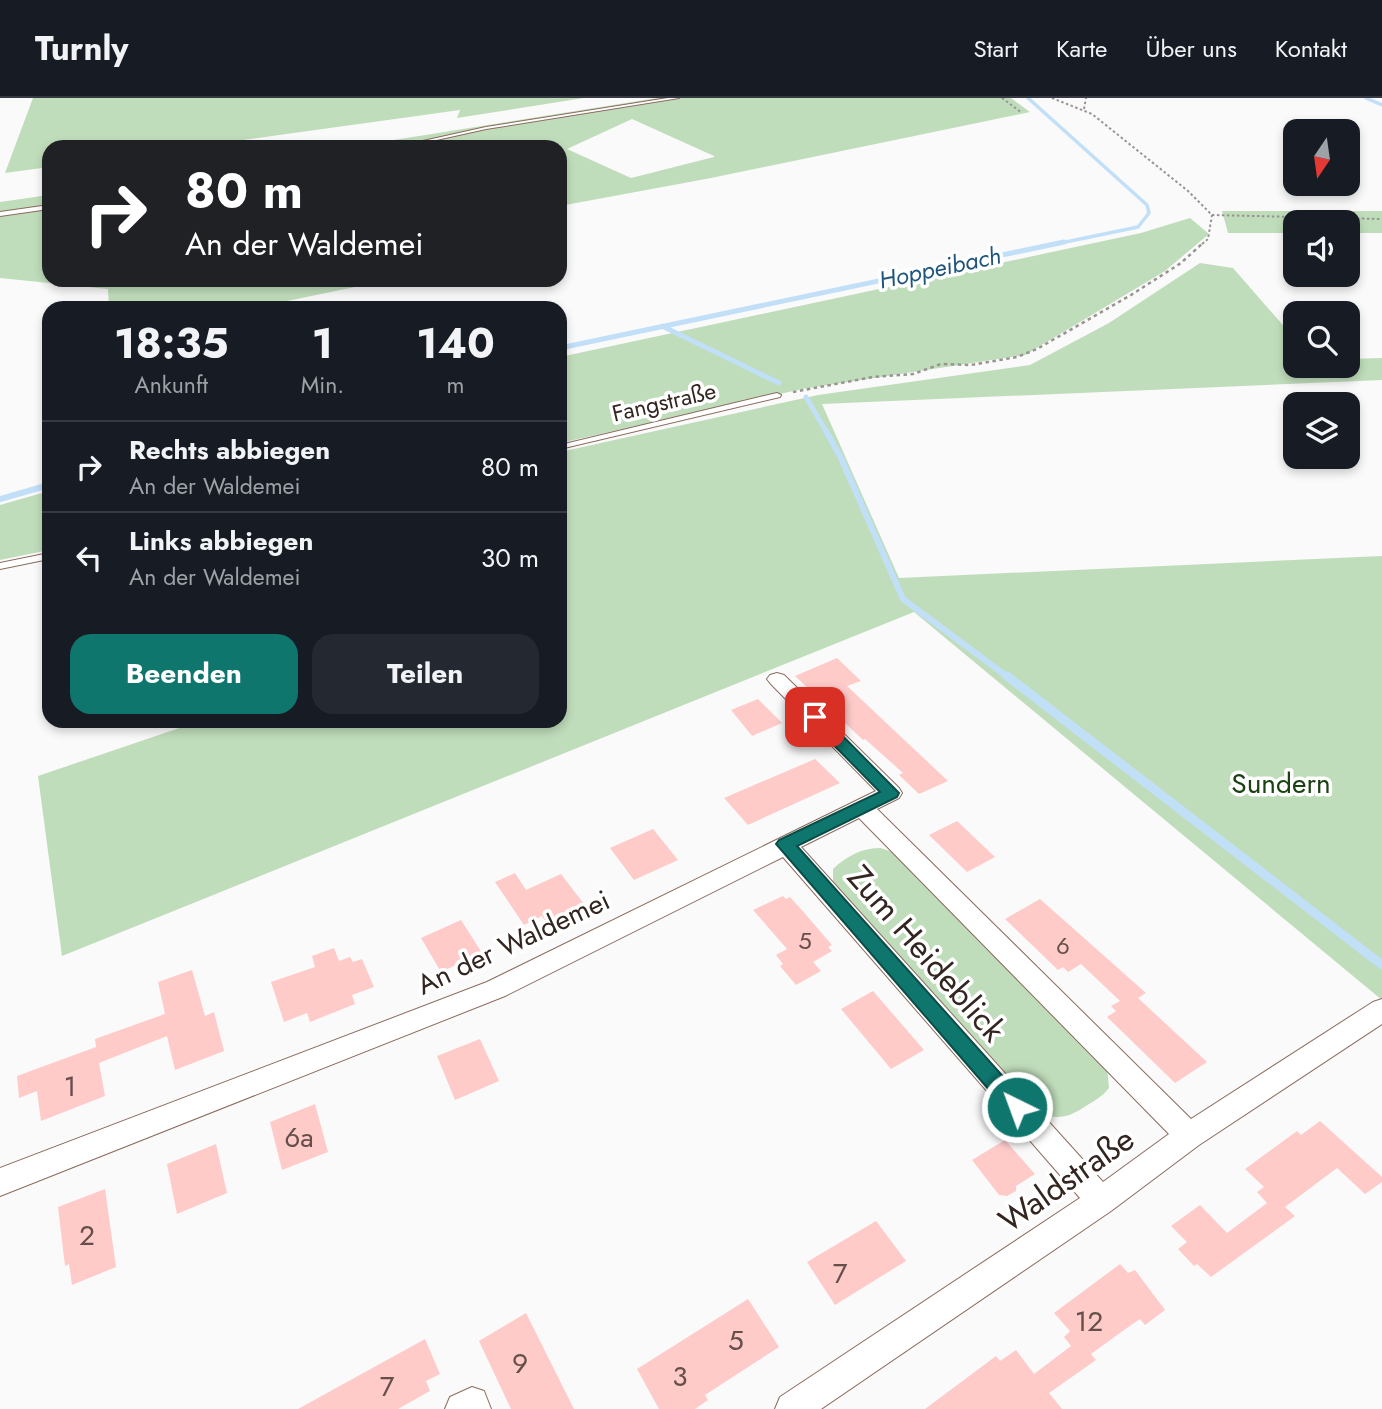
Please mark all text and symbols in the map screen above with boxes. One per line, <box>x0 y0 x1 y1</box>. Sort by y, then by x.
text: Turnly <box>35 25 129 72</box>
text: Start <box>974 31 1018 66</box>
text: Karte <box>1056 31 1107 66</box>
text: Über uns <box>1145 31 1237 66</box>
text: Kontakt <box>1275 31 1347 66</box>
north arrow <box>1283 119 1360 196</box>
map controls <box>1283 119 1360 469</box>
text: 80 m <box>185 156 303 226</box>
icon: right <box>70 168 161 259</box>
button: sound <box>1283 210 1360 287</box>
text: An der Waldemei <box>185 221 424 267</box>
water label: Hoppeibach <box>876 238 1004 298</box>
button: search <box>1283 301 1360 378</box>
text: 18:35 <box>114 313 229 374</box>
text: 1 <box>312 313 333 374</box>
text: 140 <box>416 313 495 374</box>
text: Ankunft <box>135 368 208 402</box>
text: Min. <box>301 368 344 402</box>
text: m <box>447 368 465 402</box>
street label: Fangstraße <box>609 374 719 430</box>
button: layers <box>1283 392 1360 469</box>
text: Rechts abbiegen <box>129 431 330 469</box>
icon: right <box>70 448 108 486</box>
text: 80 m <box>481 448 539 486</box>
text: An der Waldemei <box>129 469 300 503</box>
text: Links abbiegen <box>129 522 313 560</box>
icon: left <box>70 539 108 577</box>
text: 30 m <box>481 539 539 577</box>
text: An der Waldemei <box>129 560 300 594</box>
button: Beenden <box>70 634 298 714</box>
button: Teilen <box>312 634 539 714</box>
pin <box>785 687 845 747</box>
icon: arrive <box>796 698 834 736</box>
park label: Sundern <box>1231 763 1331 804</box>
street label: Zum Heideblick <box>837 855 1017 1052</box>
street label: An der Waldemei <box>410 880 616 1005</box>
house number: 5 <box>798 923 812 958</box>
house number: 6 <box>1056 928 1070 963</box>
house number: 1 <box>64 1066 76 1107</box>
position arrow <box>980 1070 1054 1144</box>
street label: Waldstraße <box>989 1116 1144 1243</box>
house number: 6a <box>284 1117 314 1158</box>
house number: 2 <box>79 1215 95 1256</box>
house number: 7 <box>833 1253 848 1294</box>
house number: 12 <box>1075 1301 1103 1342</box>
house number: 5 <box>728 1320 744 1361</box>
house number: 9 <box>512 1343 528 1384</box>
house number: 3 <box>672 1356 688 1397</box>
house number: 7 <box>380 1366 395 1407</box>

